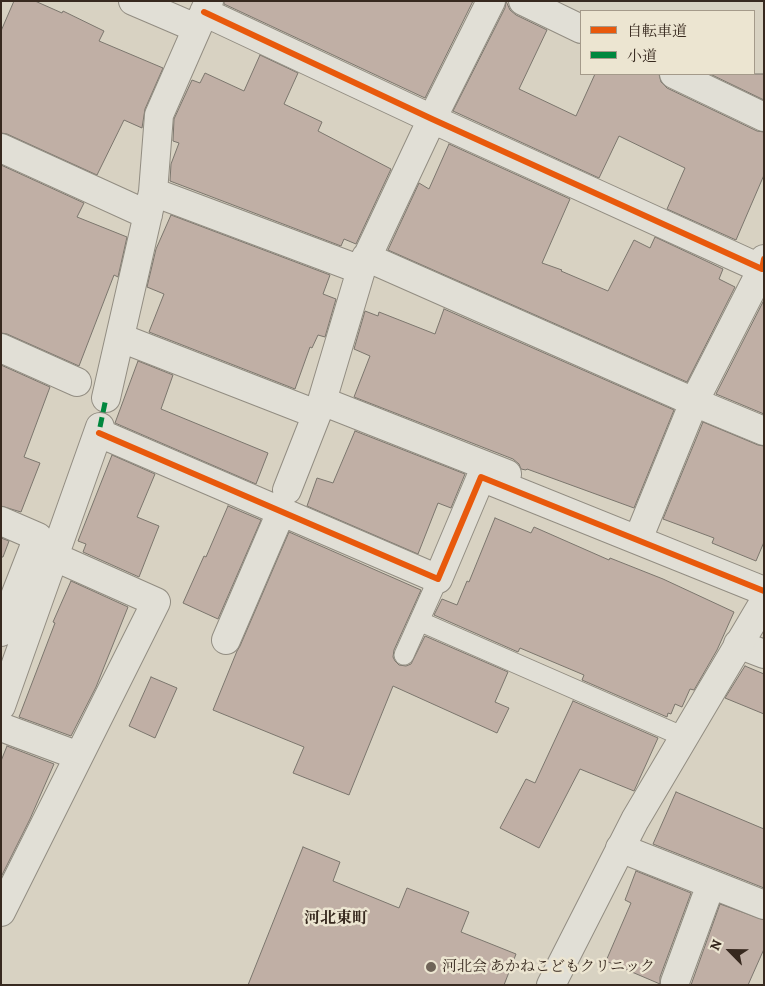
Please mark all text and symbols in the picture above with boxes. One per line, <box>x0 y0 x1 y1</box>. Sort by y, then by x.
legend <box>580 10 755 75</box>
text: 自転車道 <box>627 21 687 41</box>
text: 小道 <box>627 46 657 66</box>
district label: 河北東町 <box>304 909 368 929</box>
north arrow <box>705 926 755 976</box>
text: N <box>705 937 726 953</box>
place label: 河北会 あかねこどもクリニック <box>442 958 655 976</box>
marker: 河北会 あかねこどもクリニック <box>424 960 438 974</box>

